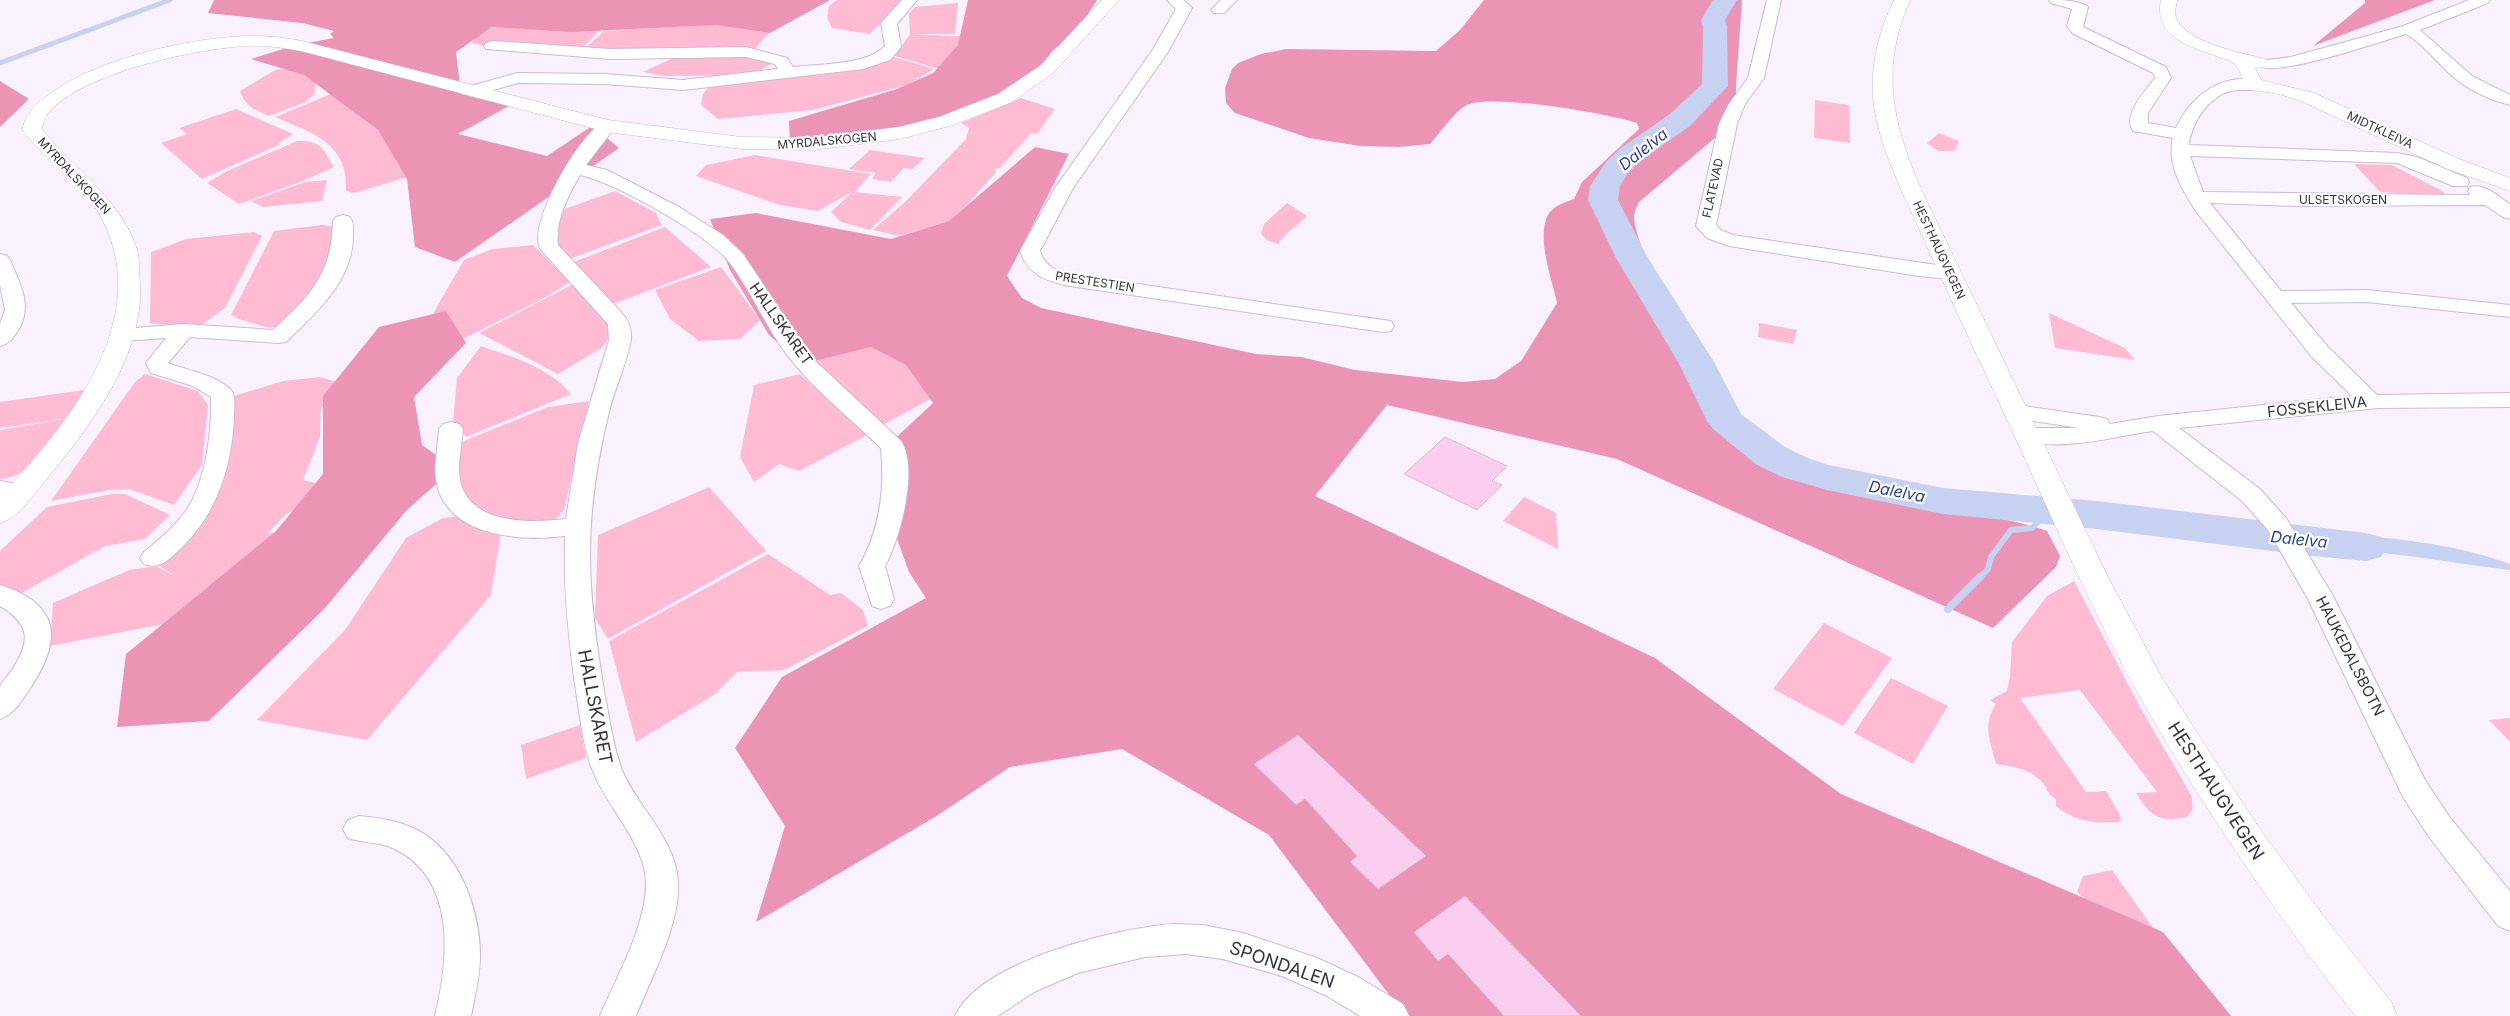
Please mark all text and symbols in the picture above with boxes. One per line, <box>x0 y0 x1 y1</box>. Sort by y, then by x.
street label: MIDTKLEIVA <box>2345 108 2416 151</box>
water label: Dalelva <box>1614 123 1672 174</box>
street label: MYRDALSKOGEN <box>777 129 877 152</box>
street label: MYRDALSKOGEN <box>35 134 114 217</box>
street label: FLATEVAD <box>1699 157 1726 219</box>
street label: ULSETSKOGEN <box>2299 192 2387 207</box>
street label: HESTHAUGVEGEN <box>1910 198 1969 301</box>
street label: PRESTESTIEN <box>1054 268 1136 295</box>
street label: HALLSKARET <box>746 279 817 369</box>
street label: FOSSEKLEIVA <box>2266 392 2368 421</box>
water label: Dalelva <box>1867 476 1927 506</box>
water label: Dalelva <box>2270 526 2329 552</box>
street label: HAUKEDALSBOTN <box>2312 593 2389 719</box>
street label: HALLSKARET <box>574 648 617 766</box>
street label: HESTHAUGVEGEN <box>2164 718 2269 864</box>
street label: SPONDALEN <box>1227 937 1337 992</box>

